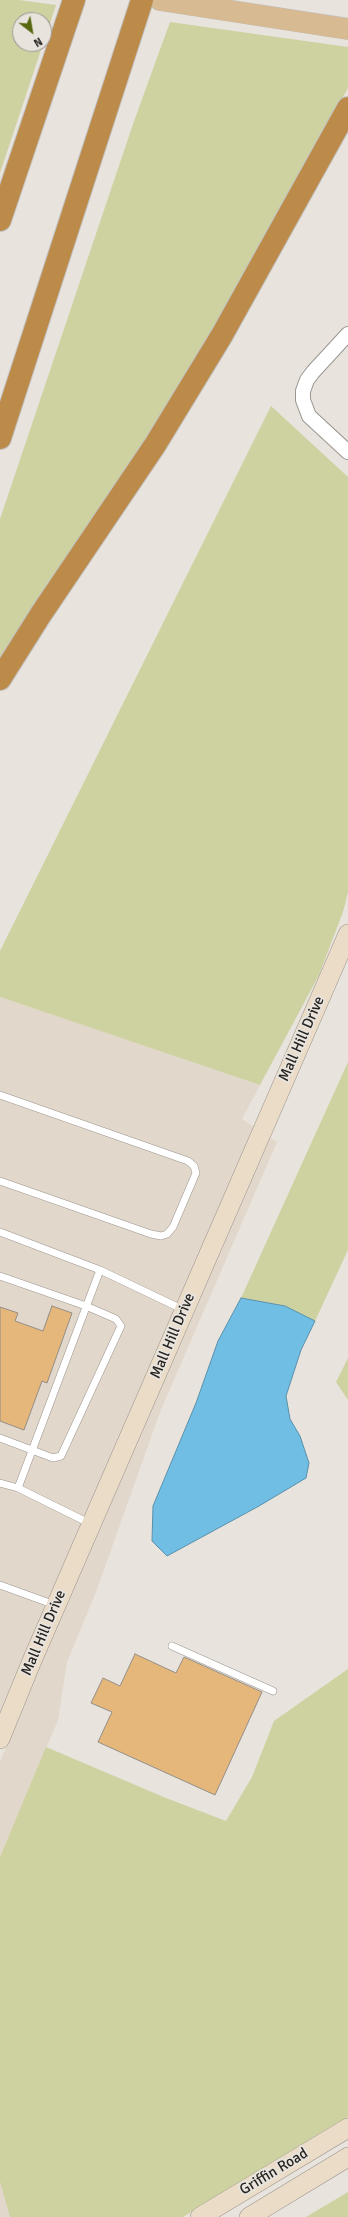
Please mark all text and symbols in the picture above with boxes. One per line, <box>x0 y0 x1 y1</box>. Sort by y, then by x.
north arrow <box>12 12 52 52</box>
text: N <box>31 34 45 49</box>
street label: Mall Hill Drive <box>275 994 329 1084</box>
street label: Mall Hill Drive <box>147 1290 199 1382</box>
street label: Mall Hill Drive <box>18 1587 70 1679</box>
street label: Griffin Road <box>237 2145 311 2199</box>

